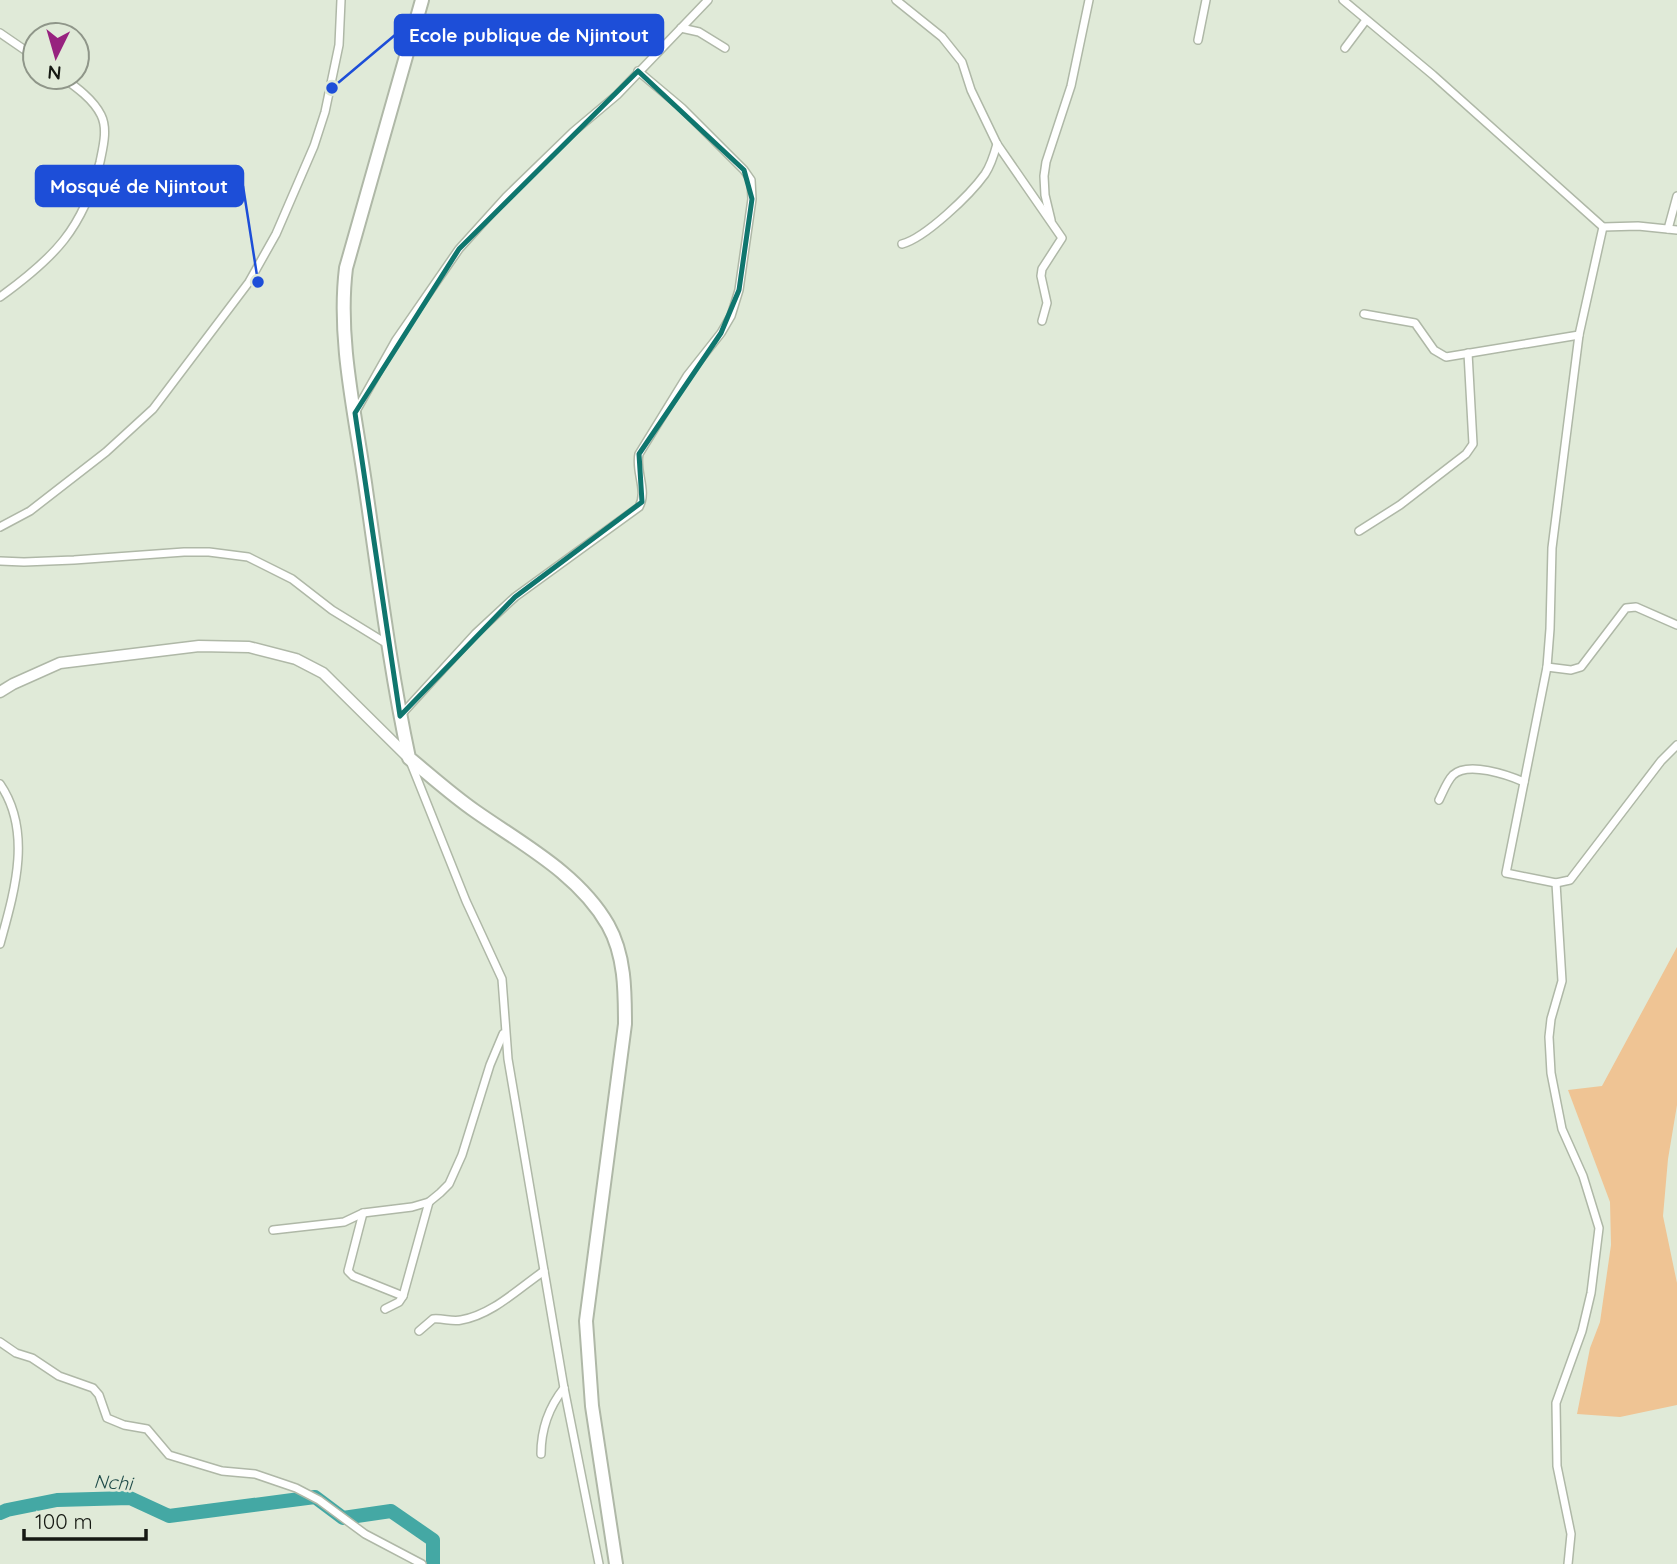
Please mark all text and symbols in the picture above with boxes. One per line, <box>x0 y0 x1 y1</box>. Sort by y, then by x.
callout: Ecole publique de Njintout <box>395 15 663 55</box>
north arrow <box>21 21 91 91</box>
text: Ecole publique de Njintout <box>409 23 649 47</box>
text: N <box>47 60 63 85</box>
callout: Mosqué de Njintout <box>36 166 243 206</box>
text: Mosqué de Njintout <box>50 174 228 198</box>
water label: Nchi <box>93 1469 135 1495</box>
scale bar <box>24 1498 147 1542</box>
text: 100 m <box>35 1508 93 1534</box>

